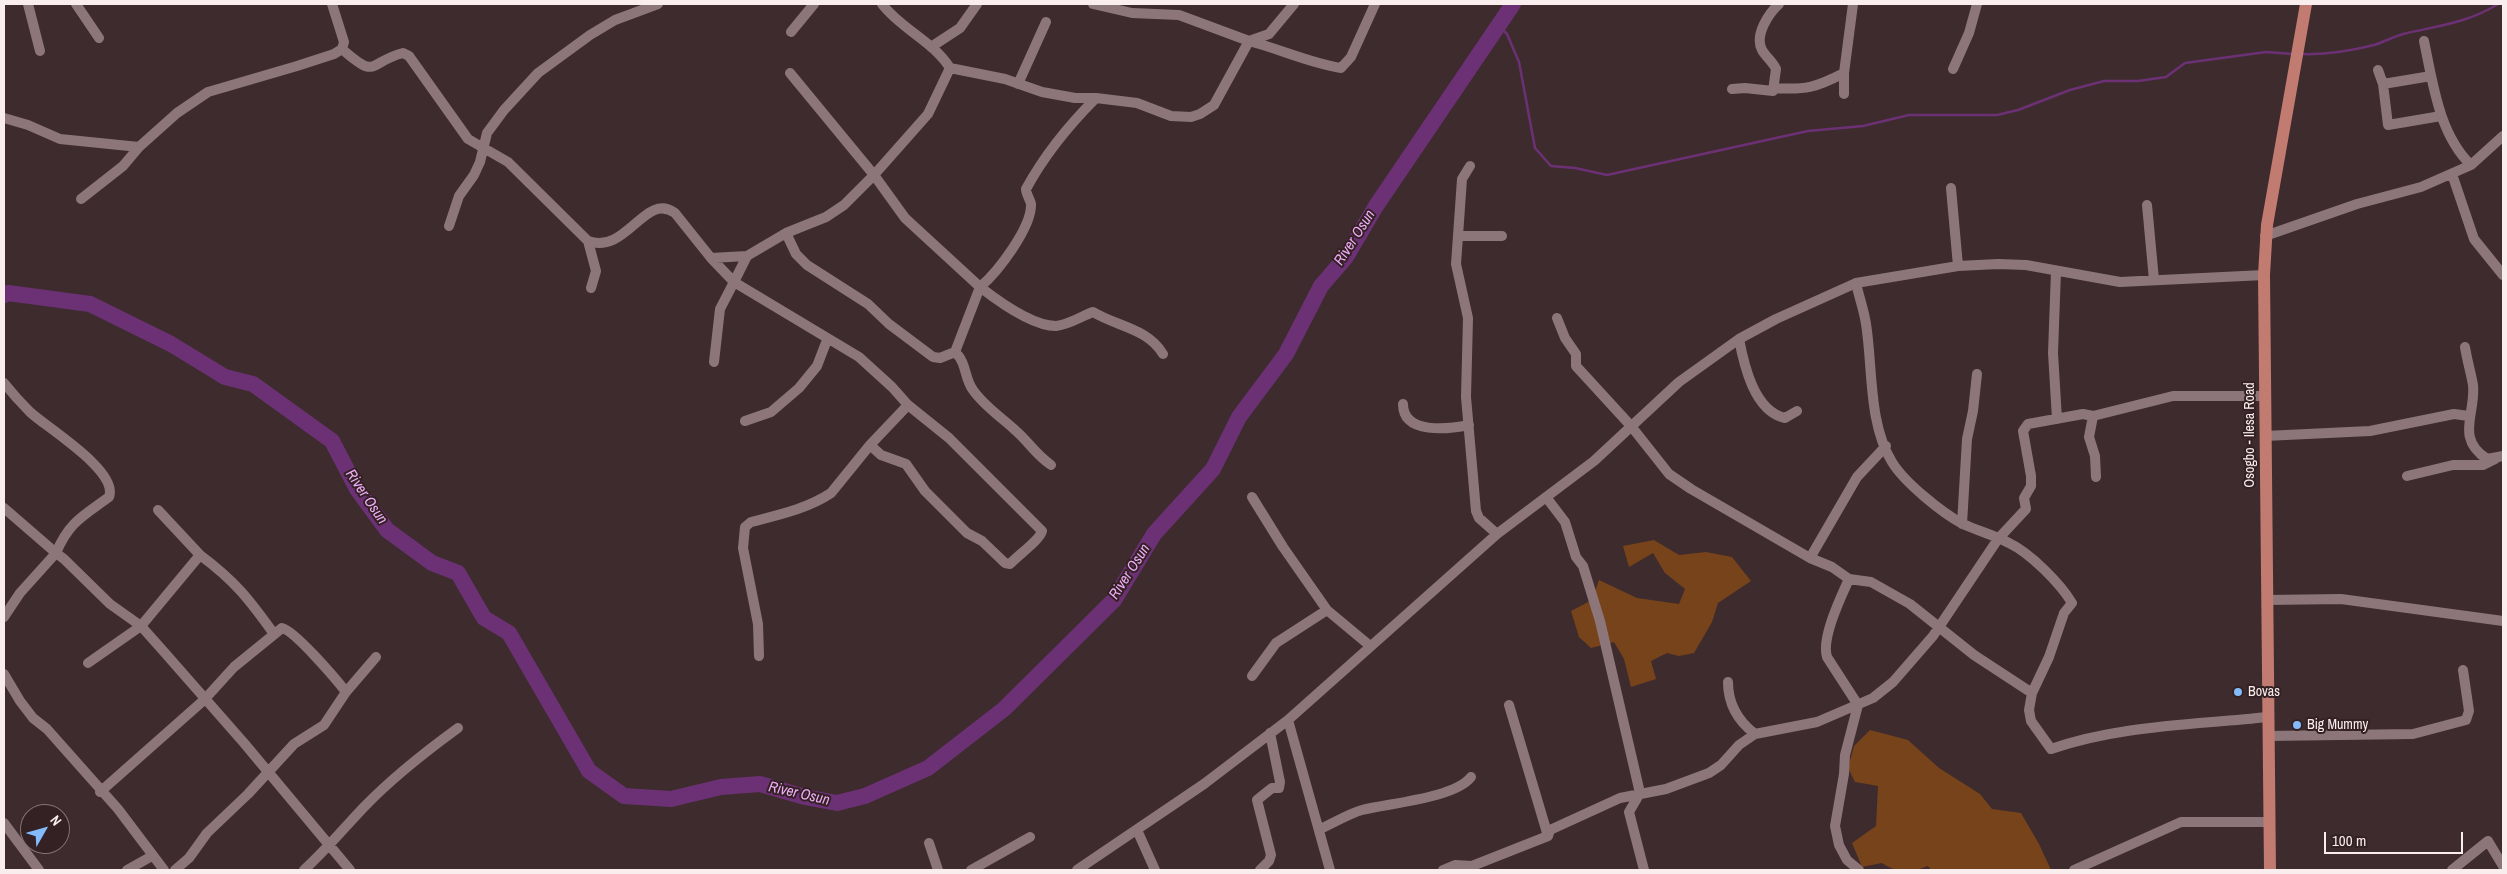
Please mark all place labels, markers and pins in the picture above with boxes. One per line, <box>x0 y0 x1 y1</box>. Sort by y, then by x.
place label: Bovas <box>2248 684 2280 700</box>
marker: Bovas <box>2232 686 2244 698</box>
place label: Big Mummy <box>2307 717 2368 733</box>
marker: Big Mummy <box>2291 719 2303 731</box>

